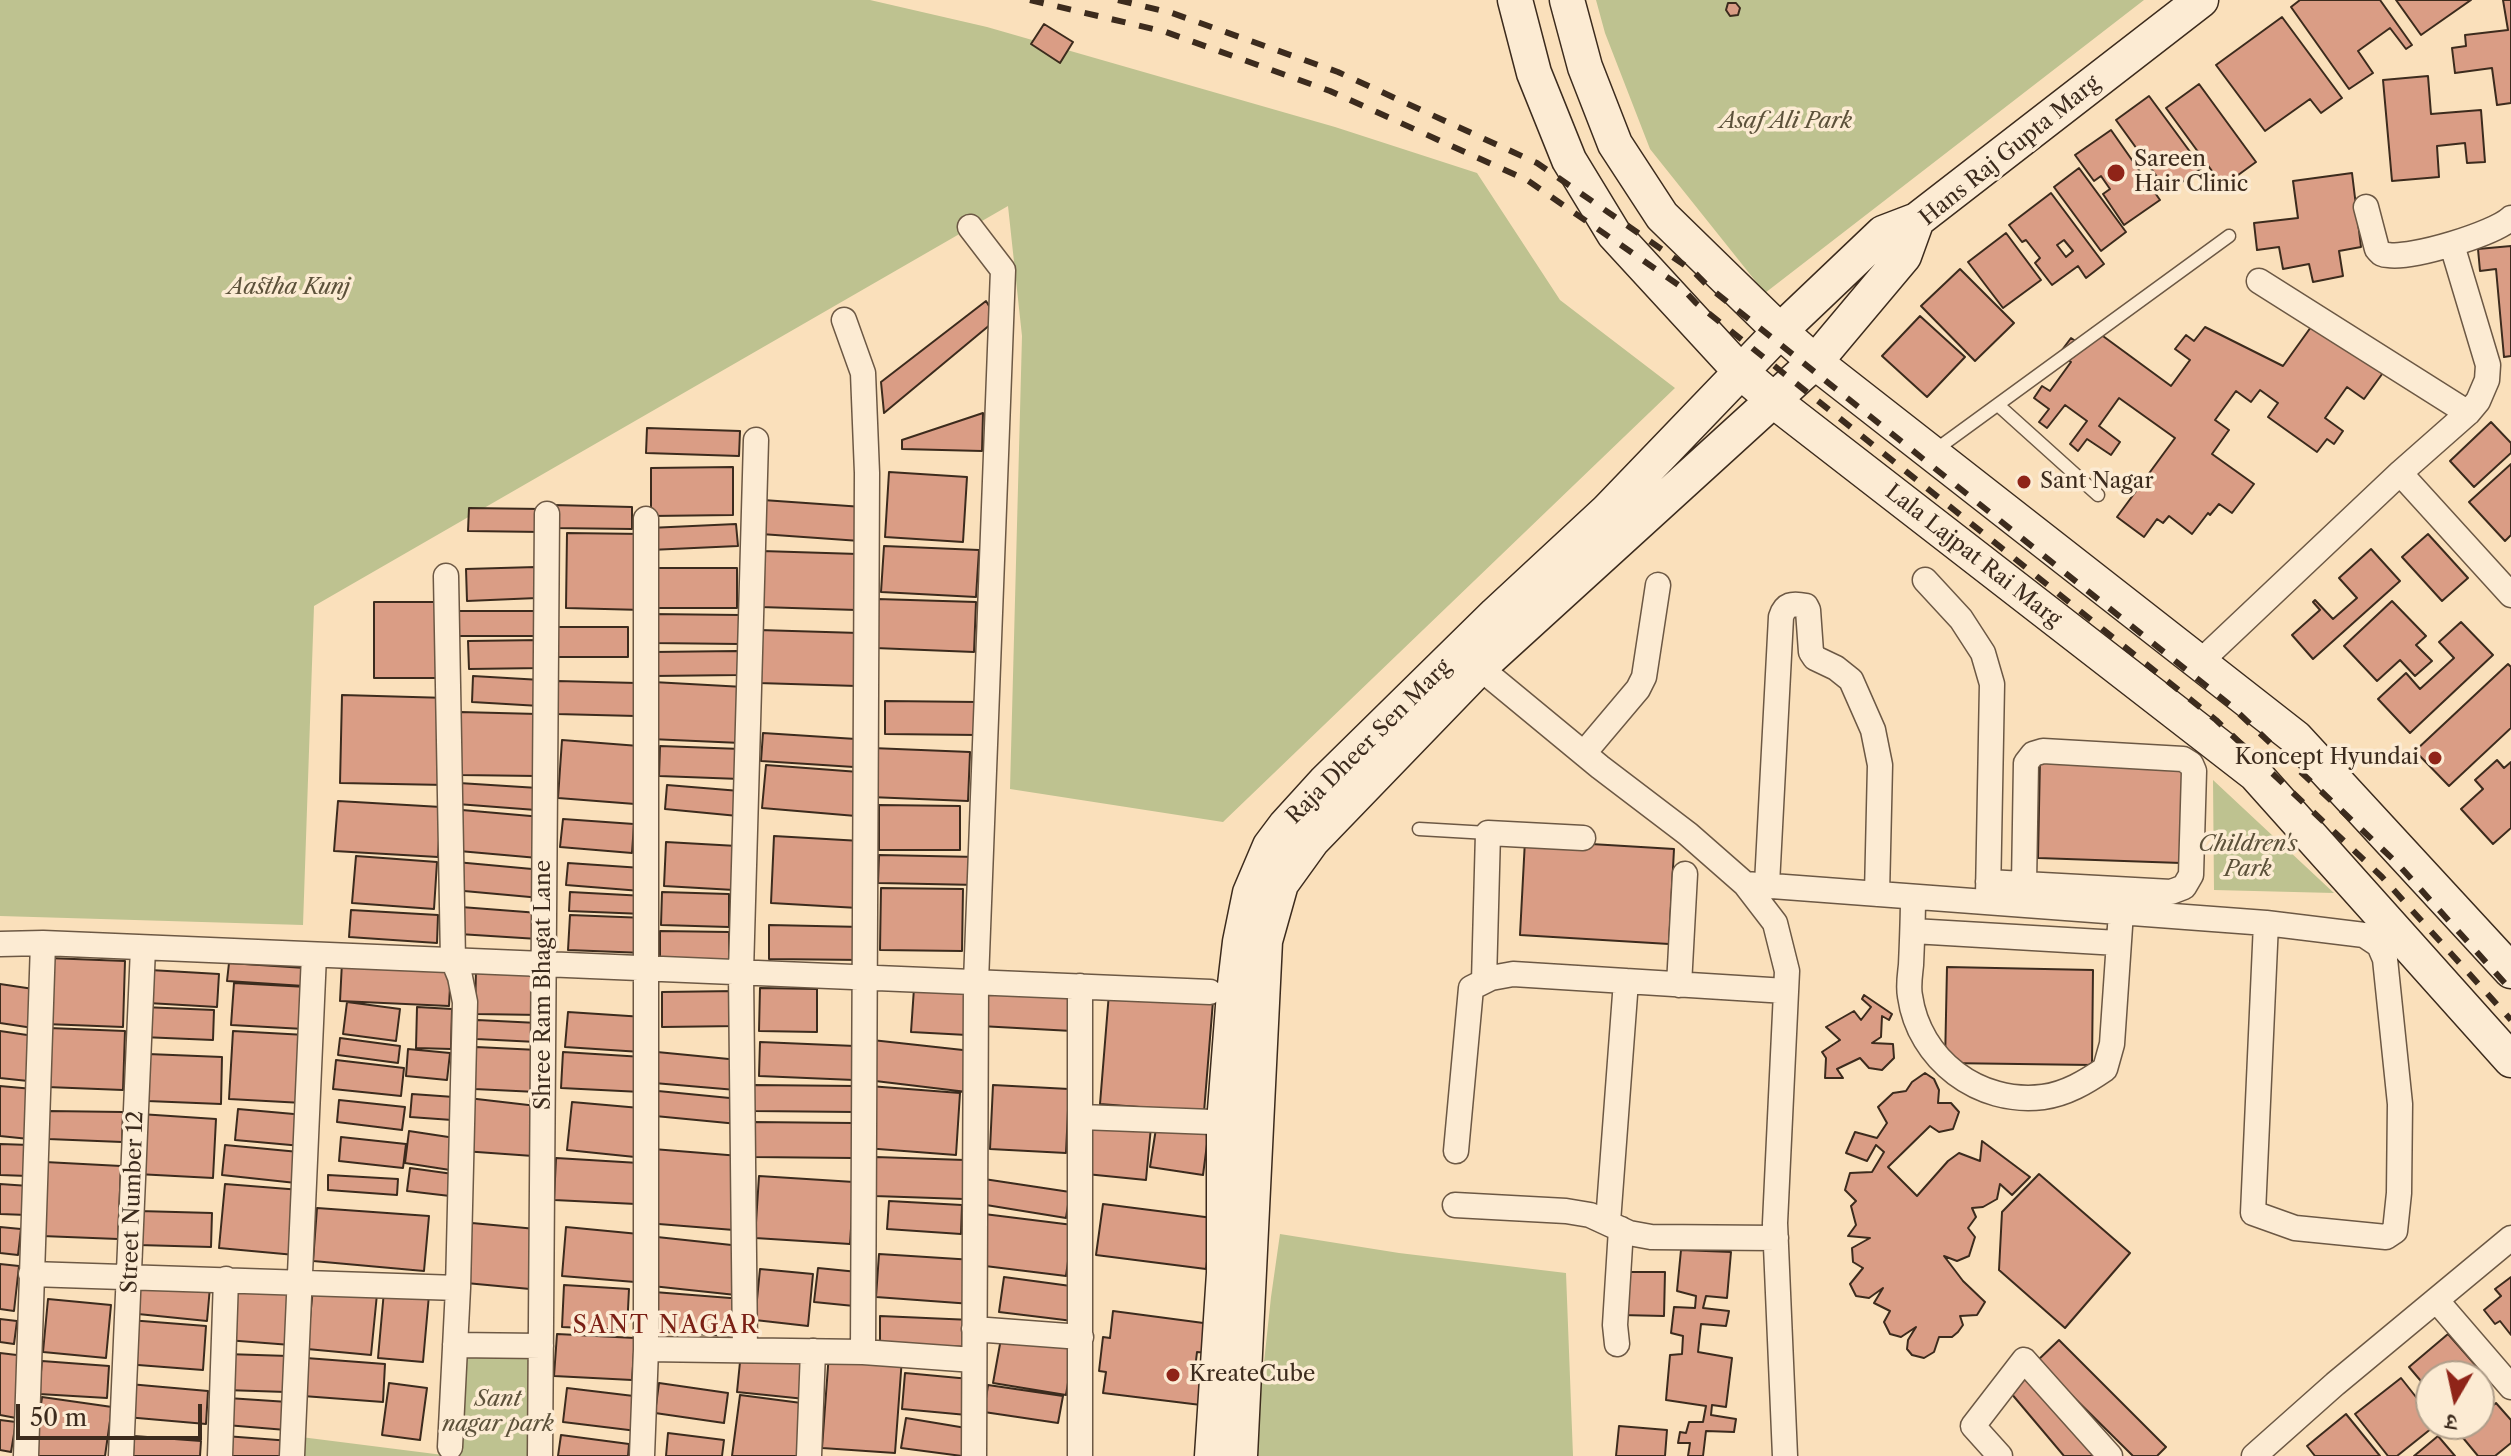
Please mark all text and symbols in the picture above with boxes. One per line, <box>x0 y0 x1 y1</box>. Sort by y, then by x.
street label: Hans Raj Gupta Marg <box>1915 70 2105 232</box>
park label: Asaf Ali Park <box>1720 109 1852 135</box>
place label: Sareen Hair Clinic <box>2134 147 2248 198</box>
marker: Sareen Hair Clinic <box>2105 162 2127 184</box>
park label: Aastha Kunj <box>228 275 350 301</box>
place label: Sant Nagar <box>2040 469 2154 495</box>
marker: Sant Nagar <box>2015 473 2033 491</box>
street label: Lala Lajpat Rai Marg <box>1880 479 2066 633</box>
street label: Raja Dheer Sen Marg <box>1281 654 1457 830</box>
place label: Koncept Hyundai <box>2235 745 2419 771</box>
marker: Koncept Hyundai <box>2426 749 2444 767</box>
park label: Children's Park <box>2198 832 2298 884</box>
street label: Shree Ram Bhagat Lane <box>531 860 557 1110</box>
street label: Street Number 12 <box>117 1110 149 1294</box>
district label: SANT NAGAR <box>573 1312 759 1340</box>
north arrow <box>2415 1360 2495 1440</box>
place label: KreateCube <box>1189 1362 1315 1388</box>
marker: KreateCube <box>1164 1366 1182 1384</box>
park label: Sant nagar park <box>442 1387 554 1438</box>
scale bar <box>20 1388 206 1438</box>
text: 50 m <box>30 1403 87 1432</box>
text: उ <box>2444 1408 2459 1436</box>

